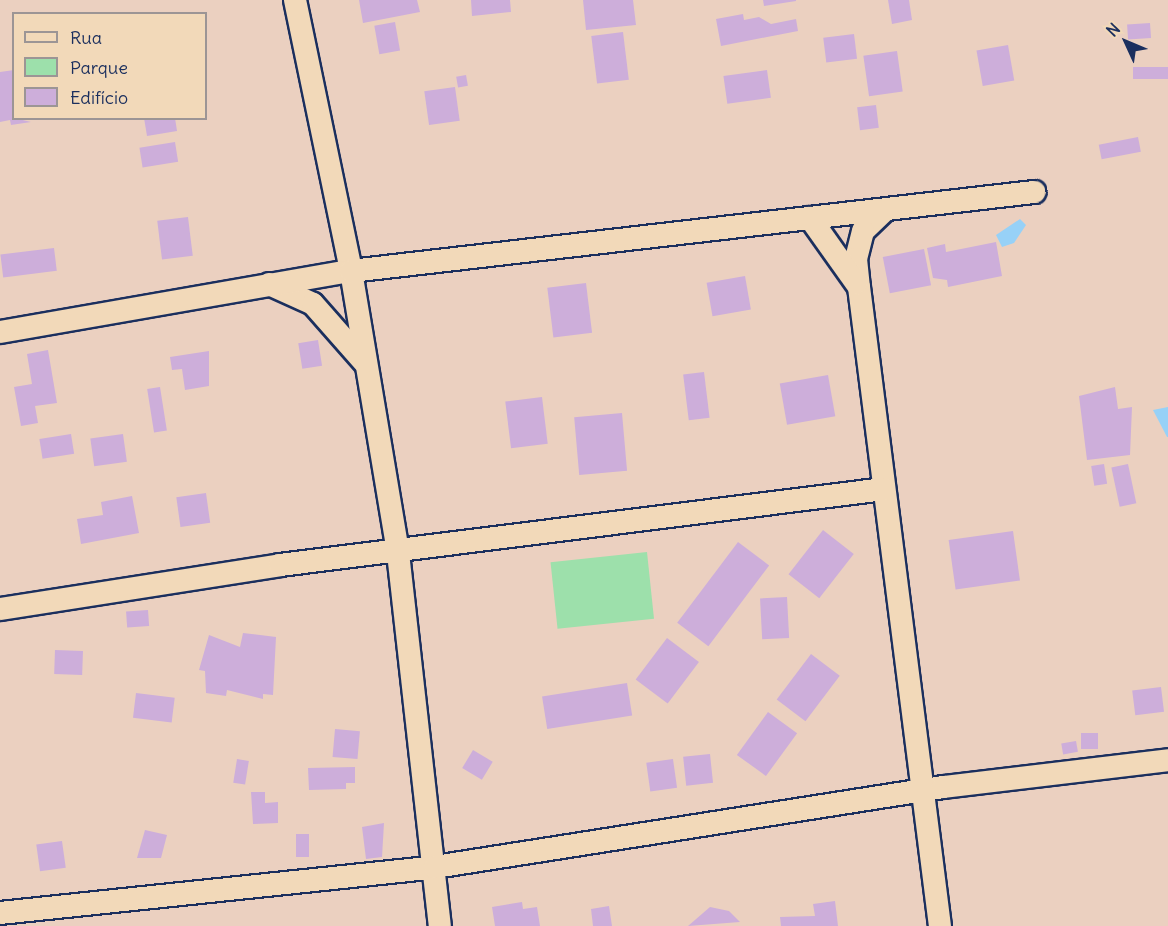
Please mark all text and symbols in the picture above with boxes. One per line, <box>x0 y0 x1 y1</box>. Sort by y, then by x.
legend <box>12 12 207 120</box>
north arrow <box>1096 12 1156 72</box>
text: N <box>1102 19 1124 40</box>
text: Rua <box>70 26 102 49</box>
text: Parque <box>70 56 128 79</box>
text: Edifício <box>70 86 128 109</box>

